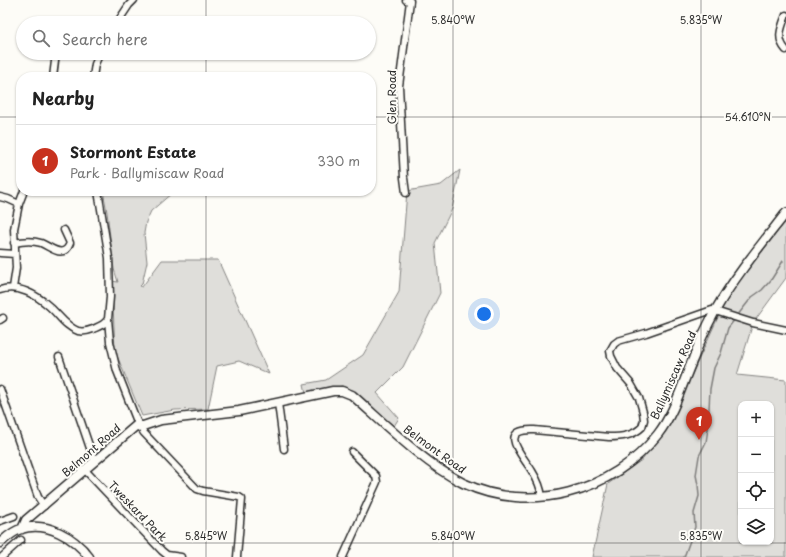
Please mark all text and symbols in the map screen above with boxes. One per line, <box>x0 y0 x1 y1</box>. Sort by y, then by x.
text: 5.840°W <box>431 12 476 27</box>
text: 5.835°W <box>680 12 723 27</box>
search box <box>16 16 376 60</box>
icon: search <box>30 27 52 49</box>
text: Search here <box>62 27 148 50</box>
street label: Glen Road <box>383 70 400 124</box>
text: Nearby <box>32 85 94 111</box>
text: 54.610°N <box>725 109 771 124</box>
text: Stormont Estate <box>70 140 196 163</box>
text: 1 <box>42 151 48 170</box>
text: 330 m <box>317 151 360 170</box>
text: Park · Ballymiscaw Road <box>70 163 224 182</box>
your location <box>474 304 494 324</box>
street label: Ballymiscaw Road <box>646 328 700 422</box>
map controls <box>738 401 774 545</box>
button: + <box>738 401 774 437</box>
pin: 1 <box>686 407 712 440</box>
street label: Belmont Road <box>58 419 124 481</box>
street label: Belmont Road <box>400 421 470 477</box>
button: − <box>738 437 774 473</box>
button: locate <box>738 473 774 509</box>
street label: Tweskard Park <box>105 477 172 545</box>
button: layers <box>738 509 774 545</box>
text: 5.845°W <box>185 528 228 543</box>
text: 5.840°W <box>431 528 476 543</box>
text: 5.835°W <box>680 528 723 543</box>

